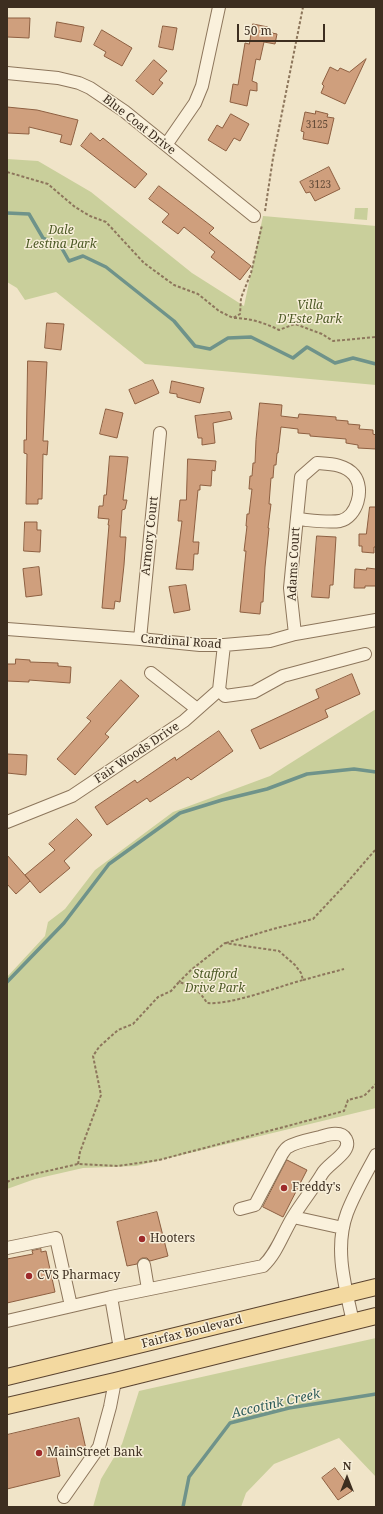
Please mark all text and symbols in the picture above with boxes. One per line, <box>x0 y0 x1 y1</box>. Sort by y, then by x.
scale bar <box>239 16 327 42</box>
text: 50 m <box>244 22 272 39</box>
street label: Blue Coat Drive <box>100 92 178 158</box>
house number: 3125 <box>306 119 328 131</box>
house number: 3123 <box>309 179 331 191</box>
park label: Dale Lestina Park <box>25 224 97 252</box>
park label: Villa D'Este Park <box>278 299 342 327</box>
street label: Armory Court <box>139 496 161 576</box>
street label: Adams Court <box>285 527 303 601</box>
street label: Cardinal Road <box>140 632 222 652</box>
street label: Fair Woods Drive <box>92 719 182 787</box>
park label: Stafford Drive Park <box>185 968 245 996</box>
place label: Freddy's <box>292 1181 341 1195</box>
marker: Freddy's <box>279 1183 289 1193</box>
place label: Hooters <box>150 1232 195 1246</box>
marker: Hooters <box>137 1234 147 1244</box>
place label: CVS Pharmacy <box>37 1269 120 1283</box>
marker: CVS Pharmacy <box>24 1271 34 1281</box>
street label: Fairfax Boulevard <box>140 1313 244 1351</box>
water label: Accotink Creek <box>230 1386 322 1422</box>
place label: MainStreet Bank <box>47 1446 143 1460</box>
marker: MainStreet Bank <box>34 1448 44 1458</box>
north arrow <box>327 1458 367 1498</box>
text: N <box>343 1458 351 1473</box>

